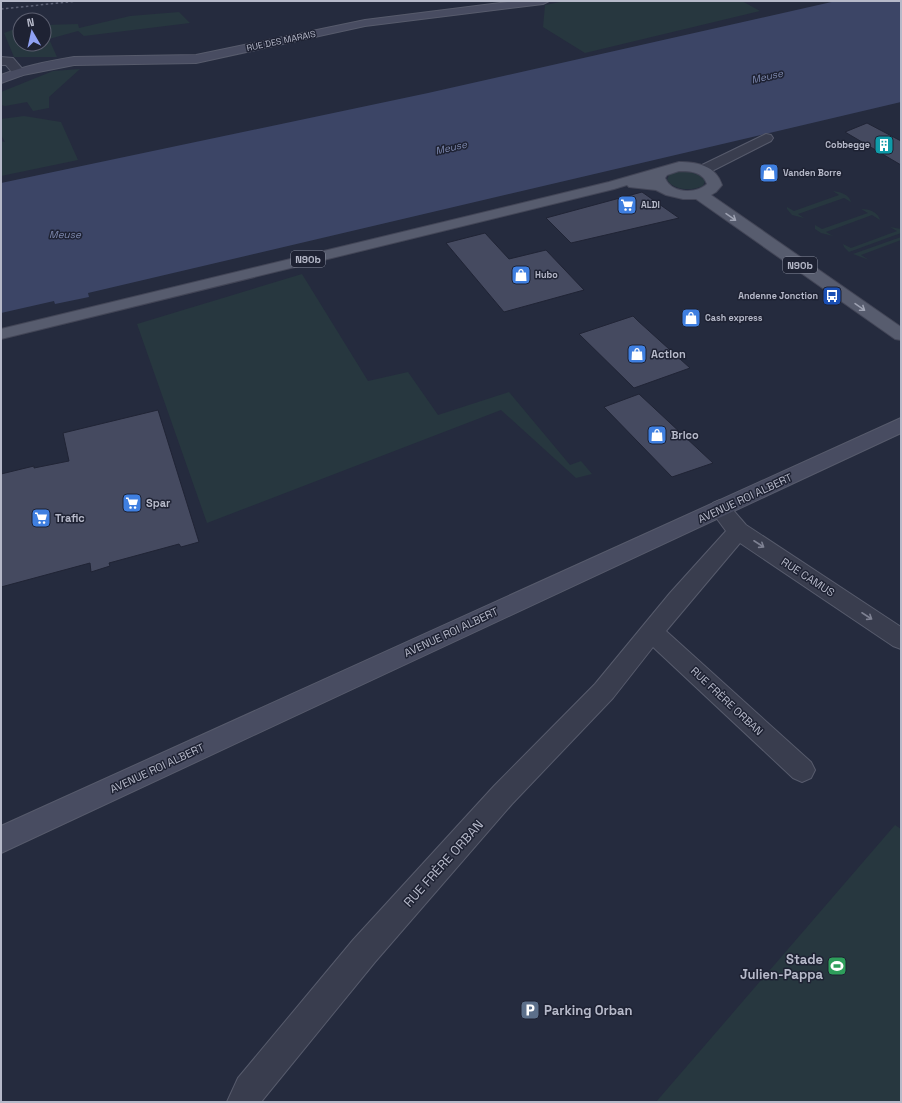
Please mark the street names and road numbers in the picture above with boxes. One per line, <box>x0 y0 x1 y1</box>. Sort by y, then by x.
street label: RUE DES MARAIS <box>245 28 317 54</box>
road number: N90b <box>291 251 325 267</box>
road number: N90b <box>783 257 817 273</box>
street label: AVENUE ROI ALBERT <box>696 470 795 526</box>
street label: RUE CAMUS <box>779 555 838 600</box>
street label: AVENUE ROI ALBERT <box>402 604 501 660</box>
street label: RUE FRÈRE ORBAN <box>688 664 766 738</box>
street label: AVENUE ROI ALBERT <box>108 740 207 796</box>
street label: RUE FRÈRE ORBAN <box>400 816 487 910</box>

